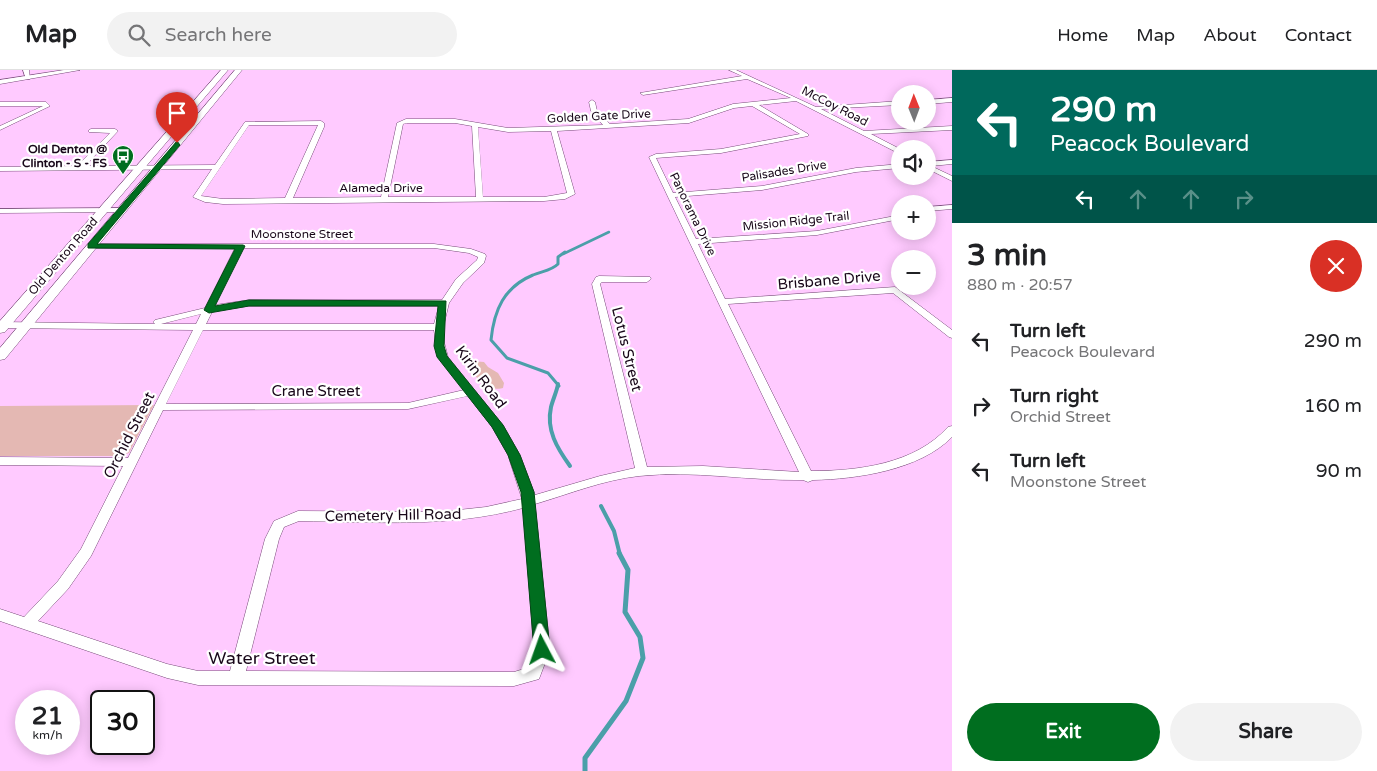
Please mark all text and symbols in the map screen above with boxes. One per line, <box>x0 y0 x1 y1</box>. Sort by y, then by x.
search box <box>107 12 457 57</box>
text: Map <box>25 20 77 49</box>
icon: search <box>125 21 153 49</box>
text: Search here <box>165 24 272 46</box>
text: Home <box>1057 24 1108 46</box>
text: Map <box>1136 24 1175 46</box>
text: About <box>1203 24 1257 46</box>
text: Contact <box>1285 24 1352 46</box>
street label: McCoy Road <box>799 83 871 129</box>
north arrow <box>891 85 936 130</box>
map controls <box>891 85 936 295</box>
text: 290 m <box>1050 89 1157 131</box>
icon: left <box>967 90 1032 155</box>
pin <box>156 92 198 143</box>
icon: arrive <box>163 99 191 127</box>
street label: Golden Gate Drive <box>547 106 651 126</box>
text: Peacock Boulevard <box>1050 131 1249 157</box>
button: sound <box>891 140 936 185</box>
place label: Old Denton @ Clinton - S - FS <box>22 142 108 170</box>
bus stop icon: Old Denton @ Clinton - S - FS <box>111 144 135 175</box>
street label: Palisades Drive <box>741 157 828 185</box>
street label: Panorama Drive <box>667 170 719 258</box>
street label: Alameda Drive <box>339 181 423 195</box>
icon: left <box>1071 185 1099 213</box>
icon: ahead <box>1124 185 1152 213</box>
icon: ahead <box>1177 185 1205 213</box>
icon: right <box>1230 185 1258 213</box>
button: + <box>891 195 936 240</box>
street label: Mission Ridge Trail <box>742 208 850 234</box>
street label: Old Denton Road <box>25 214 101 298</box>
street label: Moonstone Street <box>251 227 354 241</box>
text: 3 min <box>967 237 1047 274</box>
button: close <box>1310 240 1362 292</box>
button: − <box>891 250 936 295</box>
street label: Brisbane Drive <box>777 267 881 293</box>
text: 880 m · 20:57 <box>967 275 1073 295</box>
street label: Lotus Street <box>608 305 646 393</box>
text: Turn left <box>1010 320 1086 342</box>
icon: left <box>967 327 995 355</box>
text: 290 m <box>1304 330 1362 352</box>
street label: Kirin Road <box>452 342 510 412</box>
text: Peacock Boulevard <box>1010 342 1155 362</box>
street label: Crane Street <box>272 382 361 400</box>
text: Turn right <box>1010 385 1098 407</box>
street label: Orchid Street <box>99 389 159 481</box>
icon: right <box>967 392 995 420</box>
text: 160 m <box>1304 395 1362 417</box>
text: Orchid Street <box>1010 407 1111 427</box>
text: Turn left <box>1010 450 1086 472</box>
icon: left <box>967 457 995 485</box>
text: 90 m <box>1316 460 1362 482</box>
text: Moonstone Street <box>1010 472 1146 492</box>
street label: Cemetery Hill Road <box>324 505 462 525</box>
position arrow <box>515 623 567 675</box>
street label: Water Street <box>208 647 316 669</box>
speed limit sign: 30 <box>90 690 155 755</box>
text: 21 <box>32 701 63 731</box>
button: Exit <box>967 703 1160 761</box>
button: Share <box>1170 703 1362 761</box>
text: km/h <box>32 728 63 742</box>

